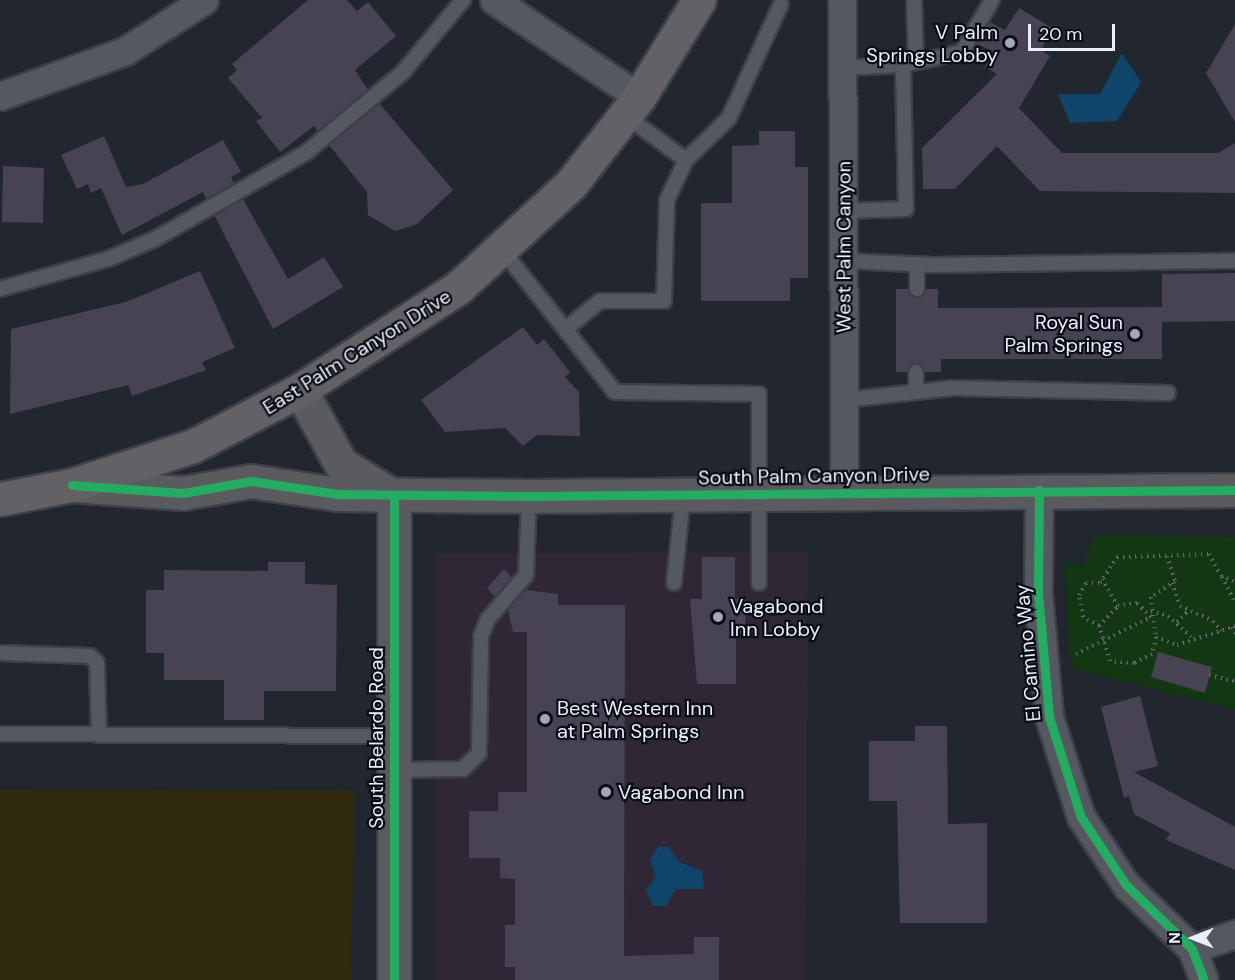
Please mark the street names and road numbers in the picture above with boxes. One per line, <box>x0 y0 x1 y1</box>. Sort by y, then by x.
street label: West Palm Canyon <box>832 161 856 333</box>
street label: East Palm Canyon Drive <box>259 284 455 420</box>
street label: South Palm Canyon Drive <box>698 462 930 490</box>
street label: El Camino Way <box>1010 583 1046 723</box>
street label: South Belardo Road <box>364 647 388 829</box>

